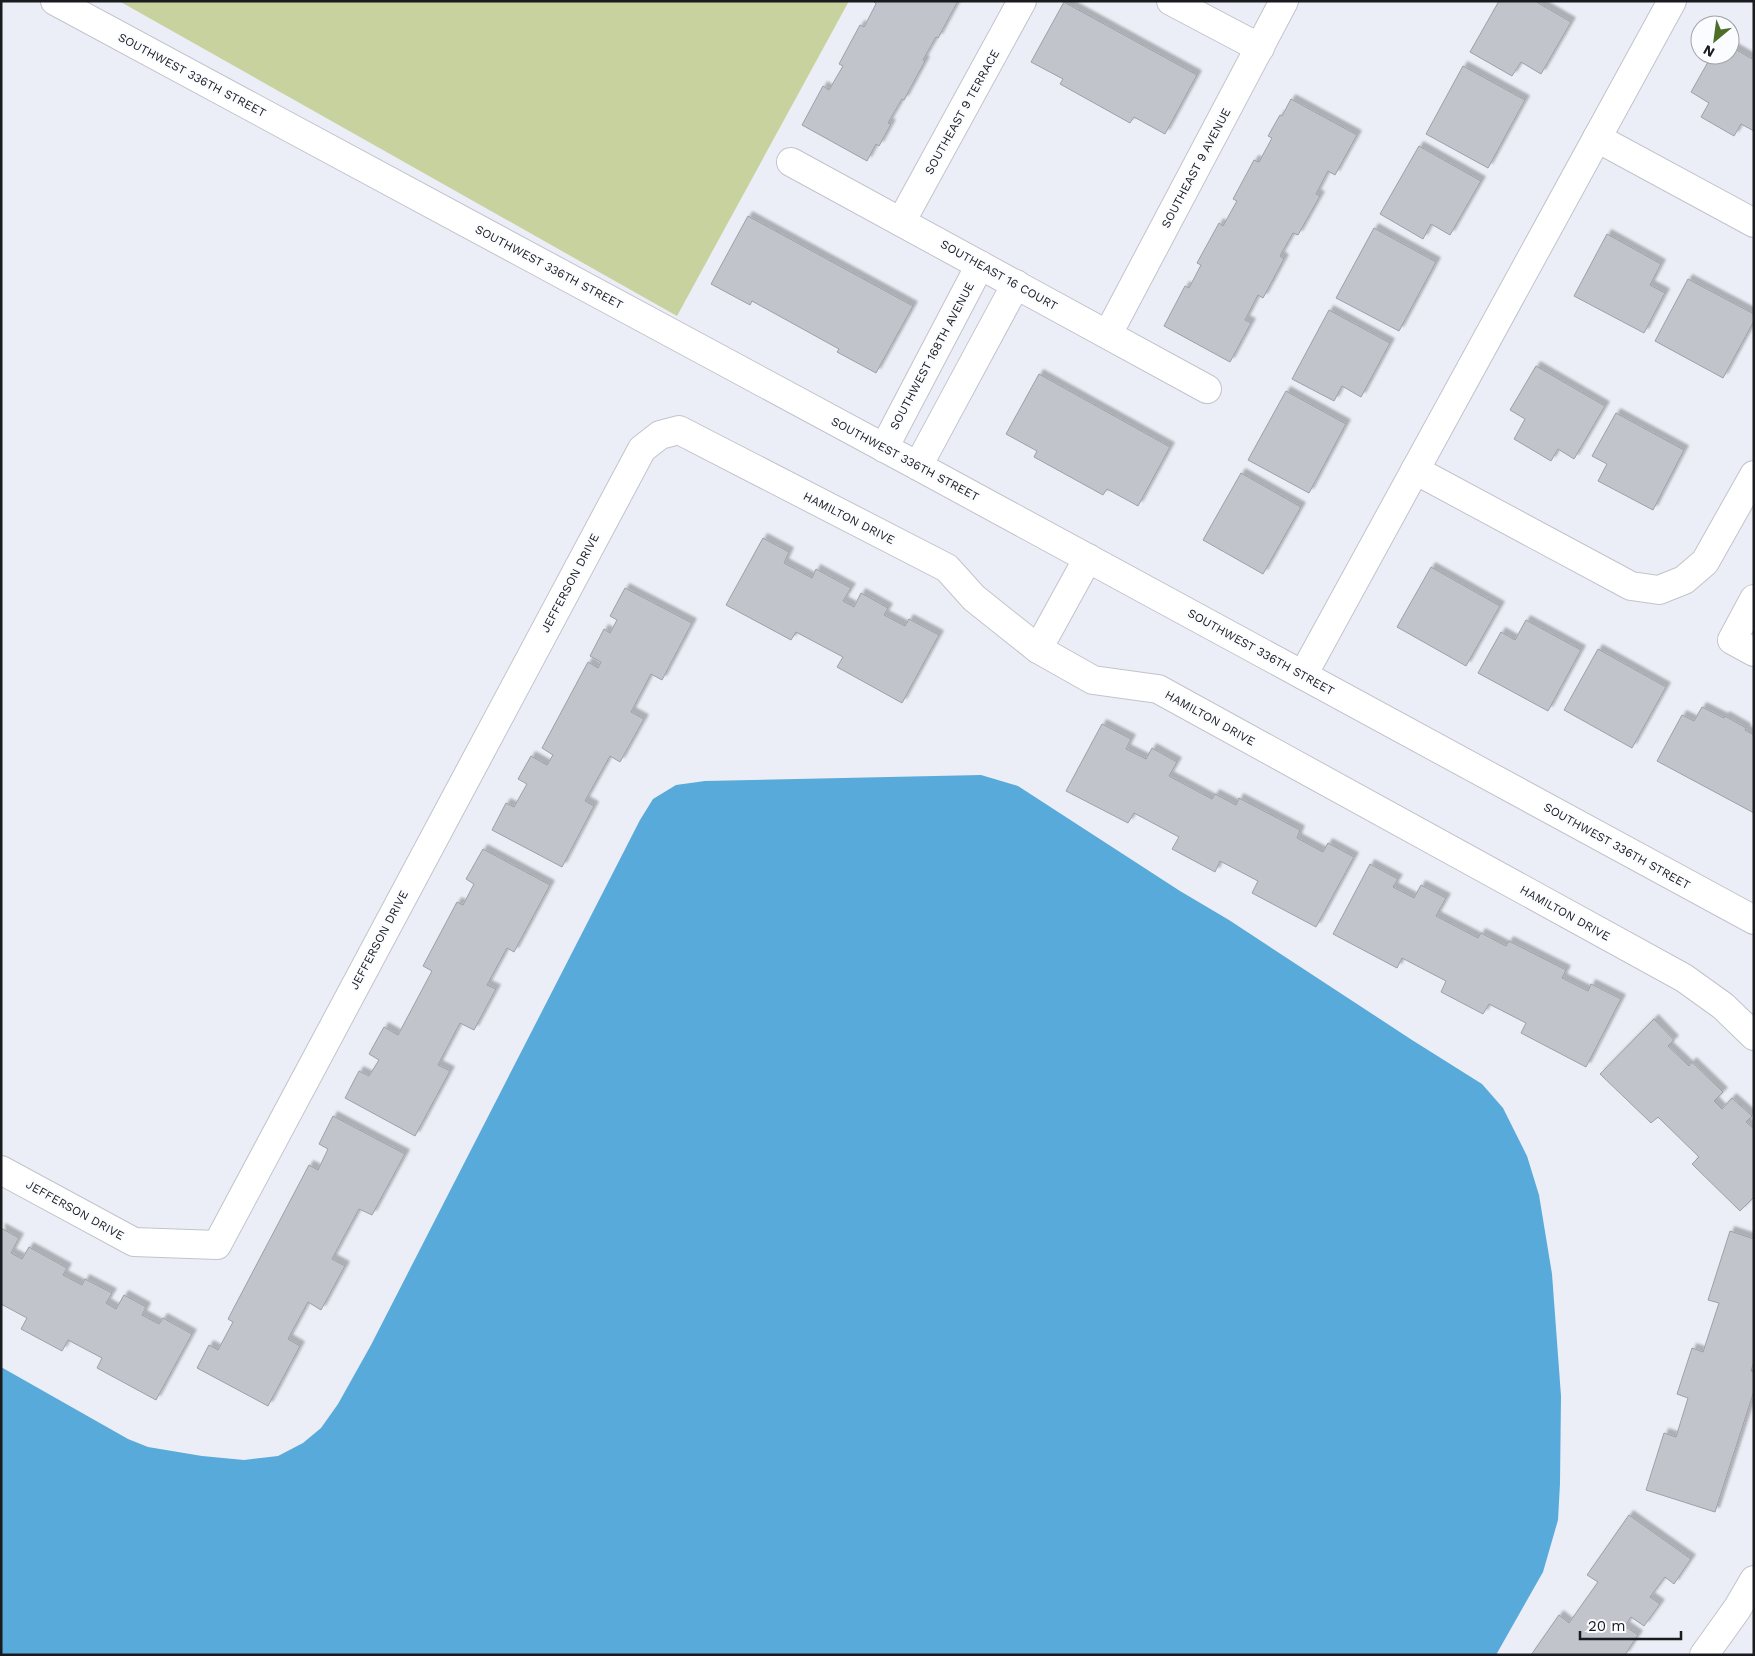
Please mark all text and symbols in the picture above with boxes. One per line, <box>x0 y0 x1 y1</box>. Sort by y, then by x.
north arrow <box>1690 15 1740 65</box>
street label: SOUTHWEST 336TH STREET <box>116 30 268 120</box>
text: N <box>1700 42 1717 61</box>
street label: SOUTHEAST 9 TERRACE <box>922 47 1002 177</box>
street label: SOUTHEAST 9 AVENUE <box>1158 105 1234 230</box>
street label: SOUTHWEST 336TH STREET <box>473 222 625 312</box>
street label: SOUTHEAST 16 COURT <box>938 237 1060 313</box>
street label: SOUTHWEST 168TH AVENUE <box>887 280 977 432</box>
street label: SOUTHWEST 336TH STREET <box>829 414 981 504</box>
street label: HAMILTON DRIVE <box>801 489 897 547</box>
street label: JEFFERSON DRIVE <box>538 531 602 635</box>
street label: SOUTHWEST 336TH STREET <box>1185 606 1337 698</box>
street label: HAMILTON DRIVE <box>1163 687 1258 749</box>
street label: SOUTHWEST 336TH STREET <box>1541 800 1693 892</box>
street label: HAMILTON DRIVE <box>1518 882 1613 944</box>
street label: JEFFERSON DRIVE <box>347 888 411 992</box>
street label: JEFFERSON DRIVE <box>24 1177 127 1243</box>
scale bar <box>1580 1608 1681 1640</box>
text: 20 m <box>1588 1617 1626 1635</box>

